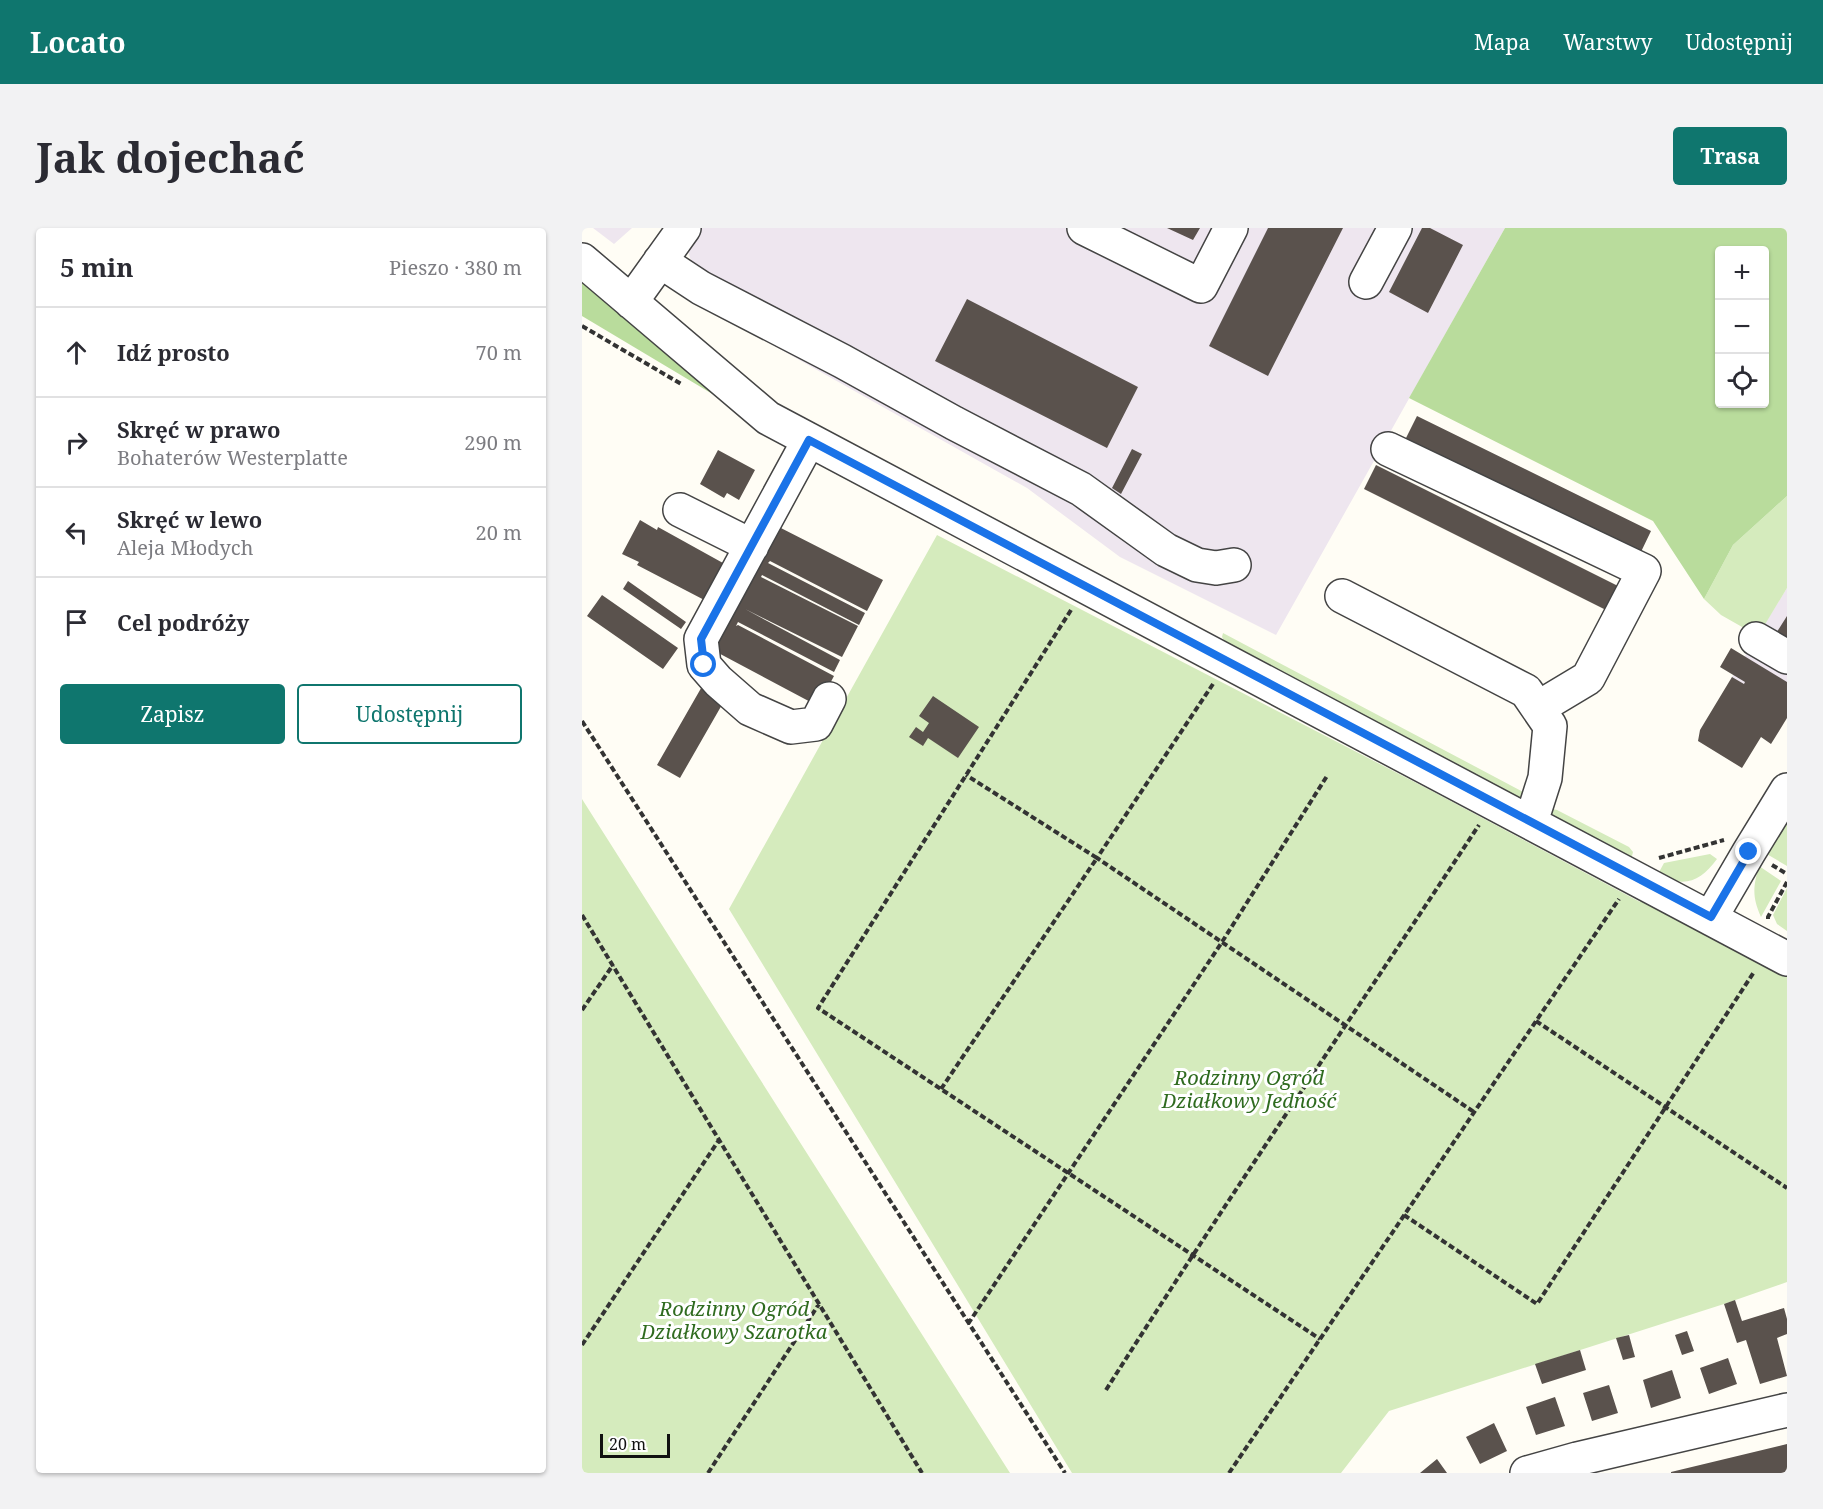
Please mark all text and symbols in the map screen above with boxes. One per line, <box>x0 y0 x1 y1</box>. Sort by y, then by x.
text: Locato <box>30 23 126 61</box>
text: Mapa <box>1474 28 1530 56</box>
text: Warstwy <box>1563 28 1652 56</box>
text: Udostępnij <box>1685 28 1793 56</box>
button: Trasa <box>1673 127 1787 185</box>
text: Jak dojechać <box>36 128 305 185</box>
map controls <box>1715 246 1769 408</box>
button: + <box>1715 246 1769 300</box>
text: 5 min <box>60 249 134 285</box>
text: Pieszo · 380 m <box>389 254 522 281</box>
button: − <box>1715 300 1769 354</box>
icon: ahead <box>60 336 93 369</box>
text: Idź prosto <box>117 337 230 367</box>
text: 70 m <box>476 339 522 366</box>
button: locate <box>1715 354 1769 408</box>
text: Skręć w prawo <box>117 414 280 444</box>
icon: right <box>60 426 93 459</box>
text: 290 m <box>464 429 522 456</box>
text: Bohaterów Westerplatte <box>117 444 348 471</box>
text: Skręć w lewo <box>117 504 262 534</box>
icon: left <box>60 516 93 549</box>
text: 20 m <box>476 519 522 546</box>
text: Aleja Młodych <box>117 534 253 561</box>
icon: arrive <box>60 606 93 639</box>
text: Cel podróży <box>117 607 249 637</box>
route start <box>690 651 716 677</box>
button: Zapisz <box>60 684 285 744</box>
button: Udostępnij <box>297 684 522 744</box>
route end <box>1735 838 1761 864</box>
park label: Rodzinny Ogród Działkowy Jedność <box>1161 1064 1338 1114</box>
park label: Rodzinny Ogród Działkowy Szarotka <box>640 1295 828 1345</box>
scale bar <box>600 1431 670 1458</box>
text: 20 m <box>609 1433 646 1455</box>

